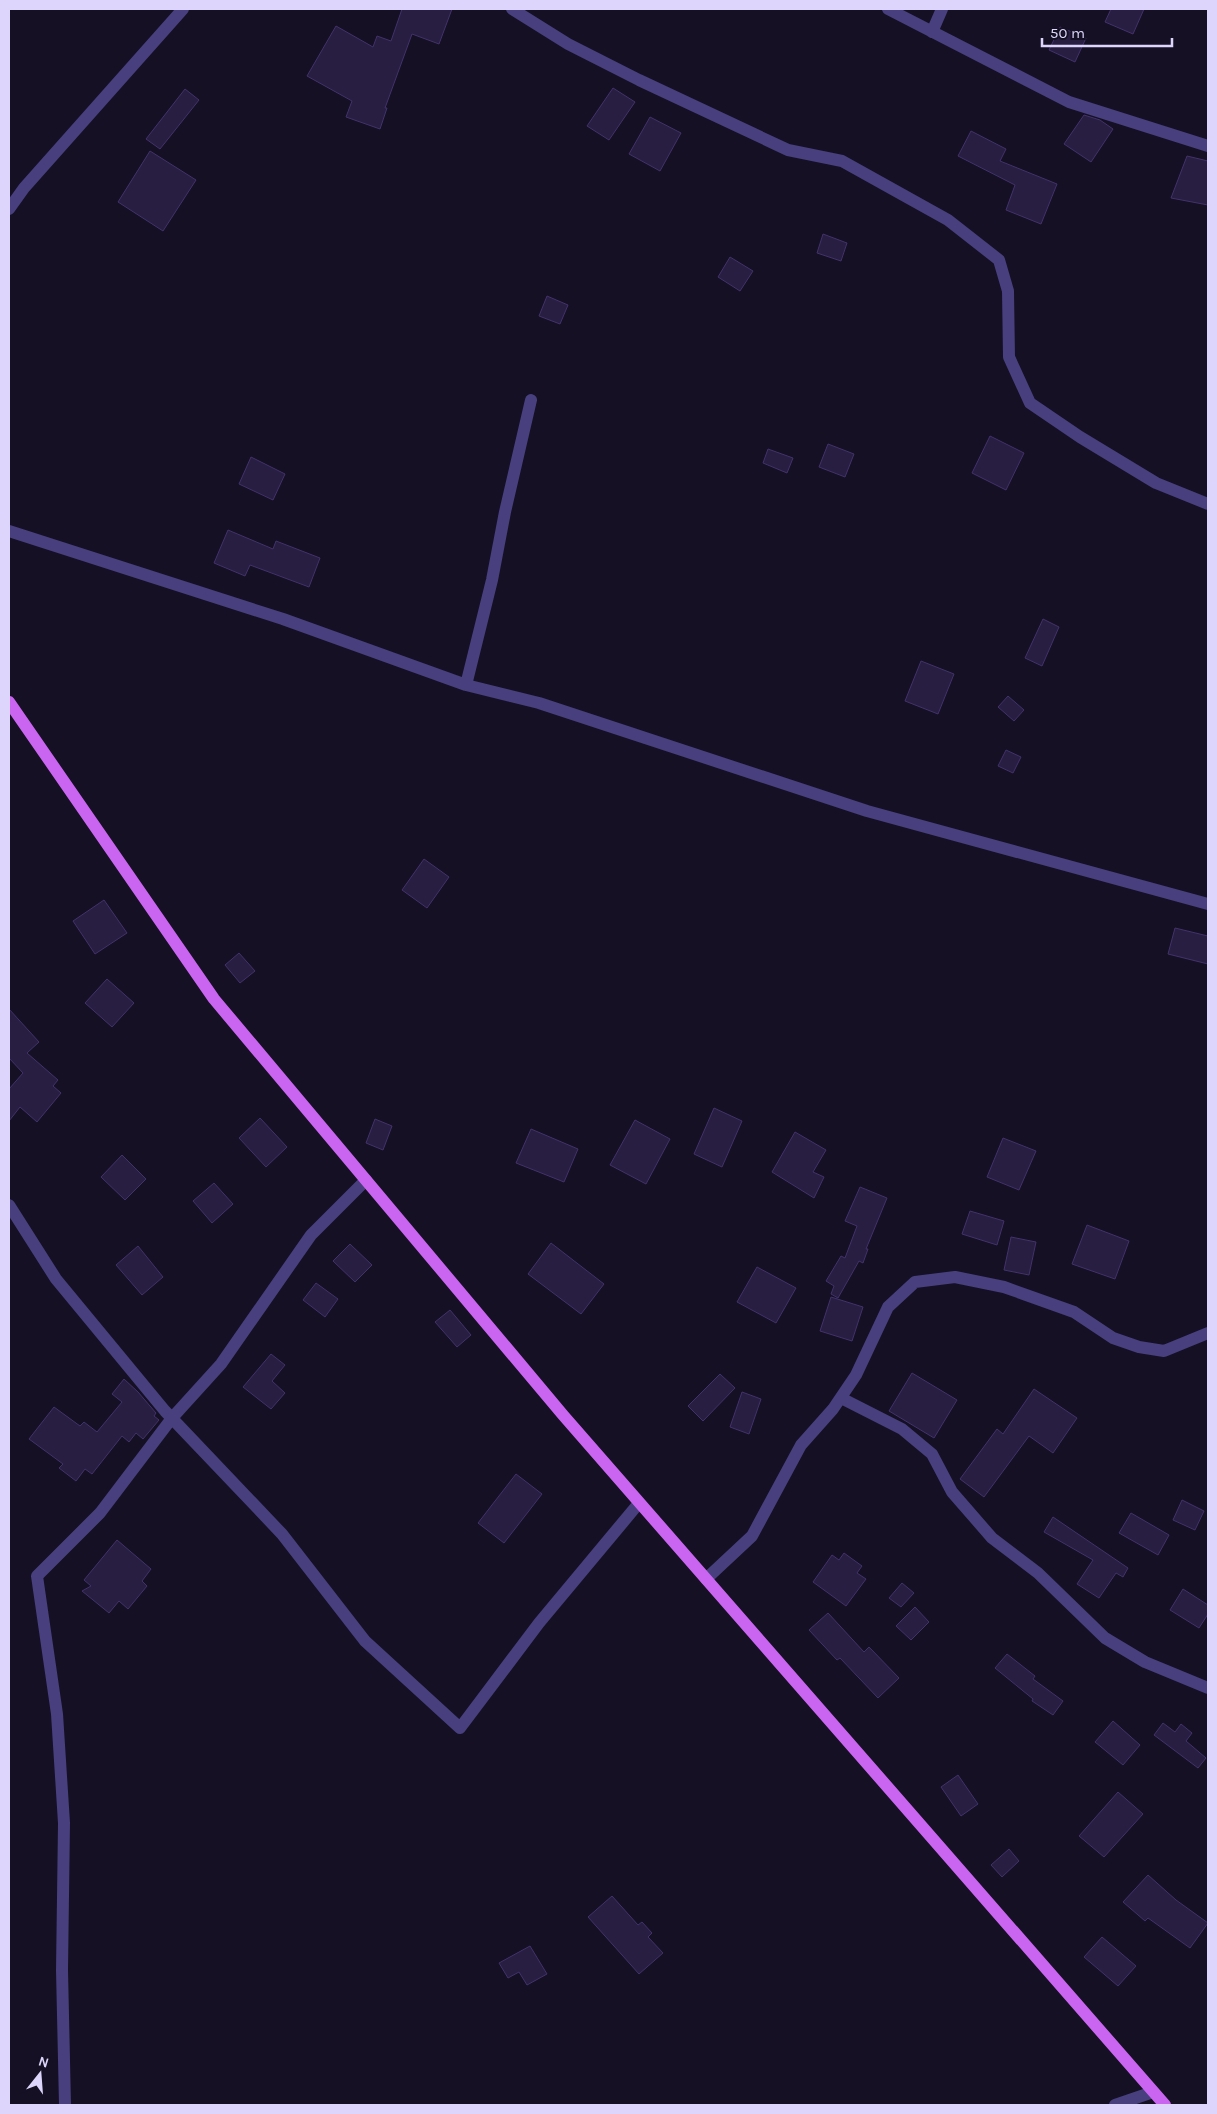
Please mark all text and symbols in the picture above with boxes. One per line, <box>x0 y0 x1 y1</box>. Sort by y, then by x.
scale bar <box>1042 15 1172 47</box>
text: 50 m <box>1050 24 1085 42</box>
north arrow <box>15 2049 65 2099</box>
text: N <box>36 2052 51 2072</box>

